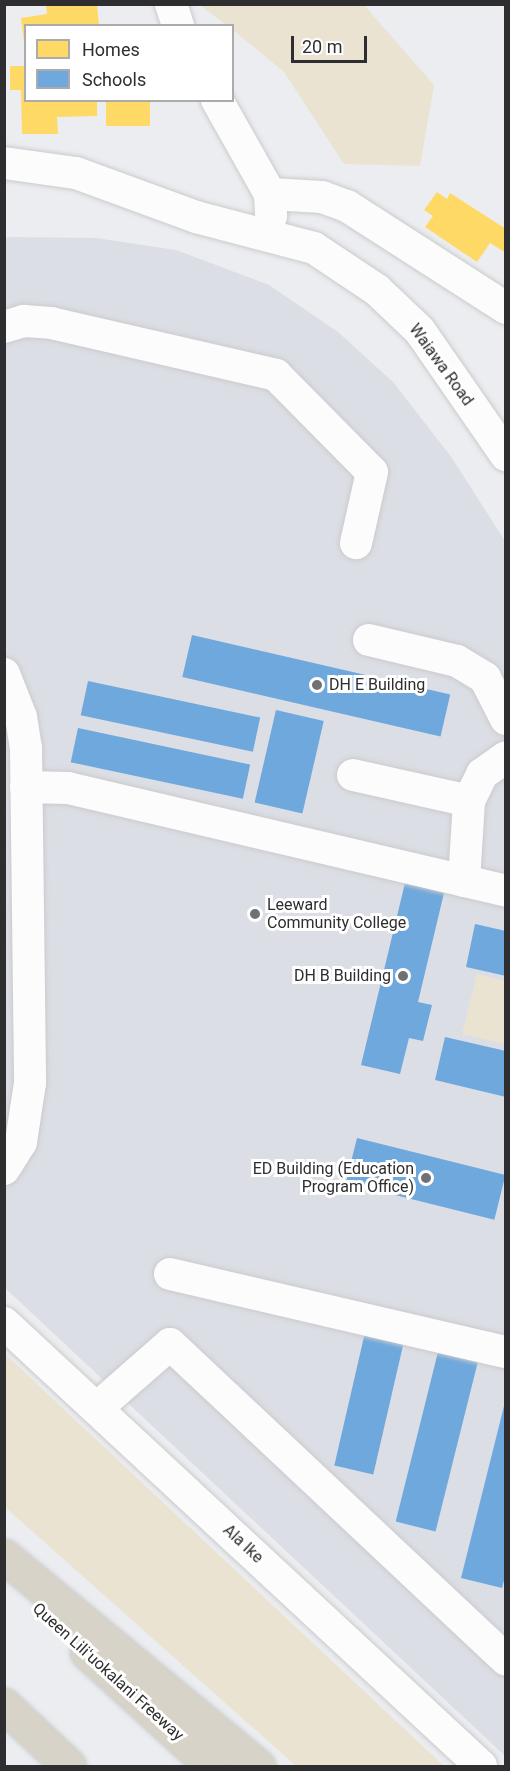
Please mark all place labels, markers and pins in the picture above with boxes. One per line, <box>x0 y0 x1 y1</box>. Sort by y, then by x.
place label: DH E Building <box>329 675 425 695</box>
marker: DH E Building <box>310 678 324 692</box>
place label: Leeward Community College <box>267 895 406 933</box>
marker: Leeward Community College <box>248 907 262 921</box>
place label: DH B Building <box>294 966 391 986</box>
marker: DH B Building <box>396 969 410 983</box>
place label: ED Building (Education Program Office) <box>253 1159 414 1197</box>
marker: ED Building (Education Program Office) <box>419 1171 433 1185</box>

